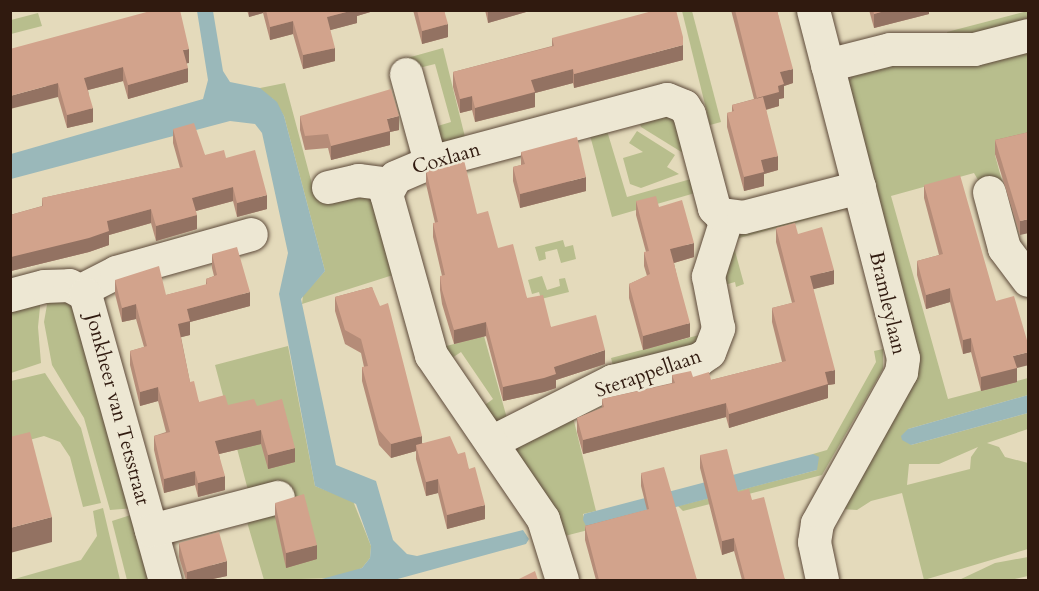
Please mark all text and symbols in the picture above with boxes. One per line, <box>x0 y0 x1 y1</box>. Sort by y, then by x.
street label: Coxlaan <box>409 137 483 179</box>
street label: Bramleylaan <box>865 249 911 357</box>
street label: Jonkheer van Tetsstraat <box>81 310 155 508</box>
street label: Sterappellaan <box>592 344 704 402</box>

